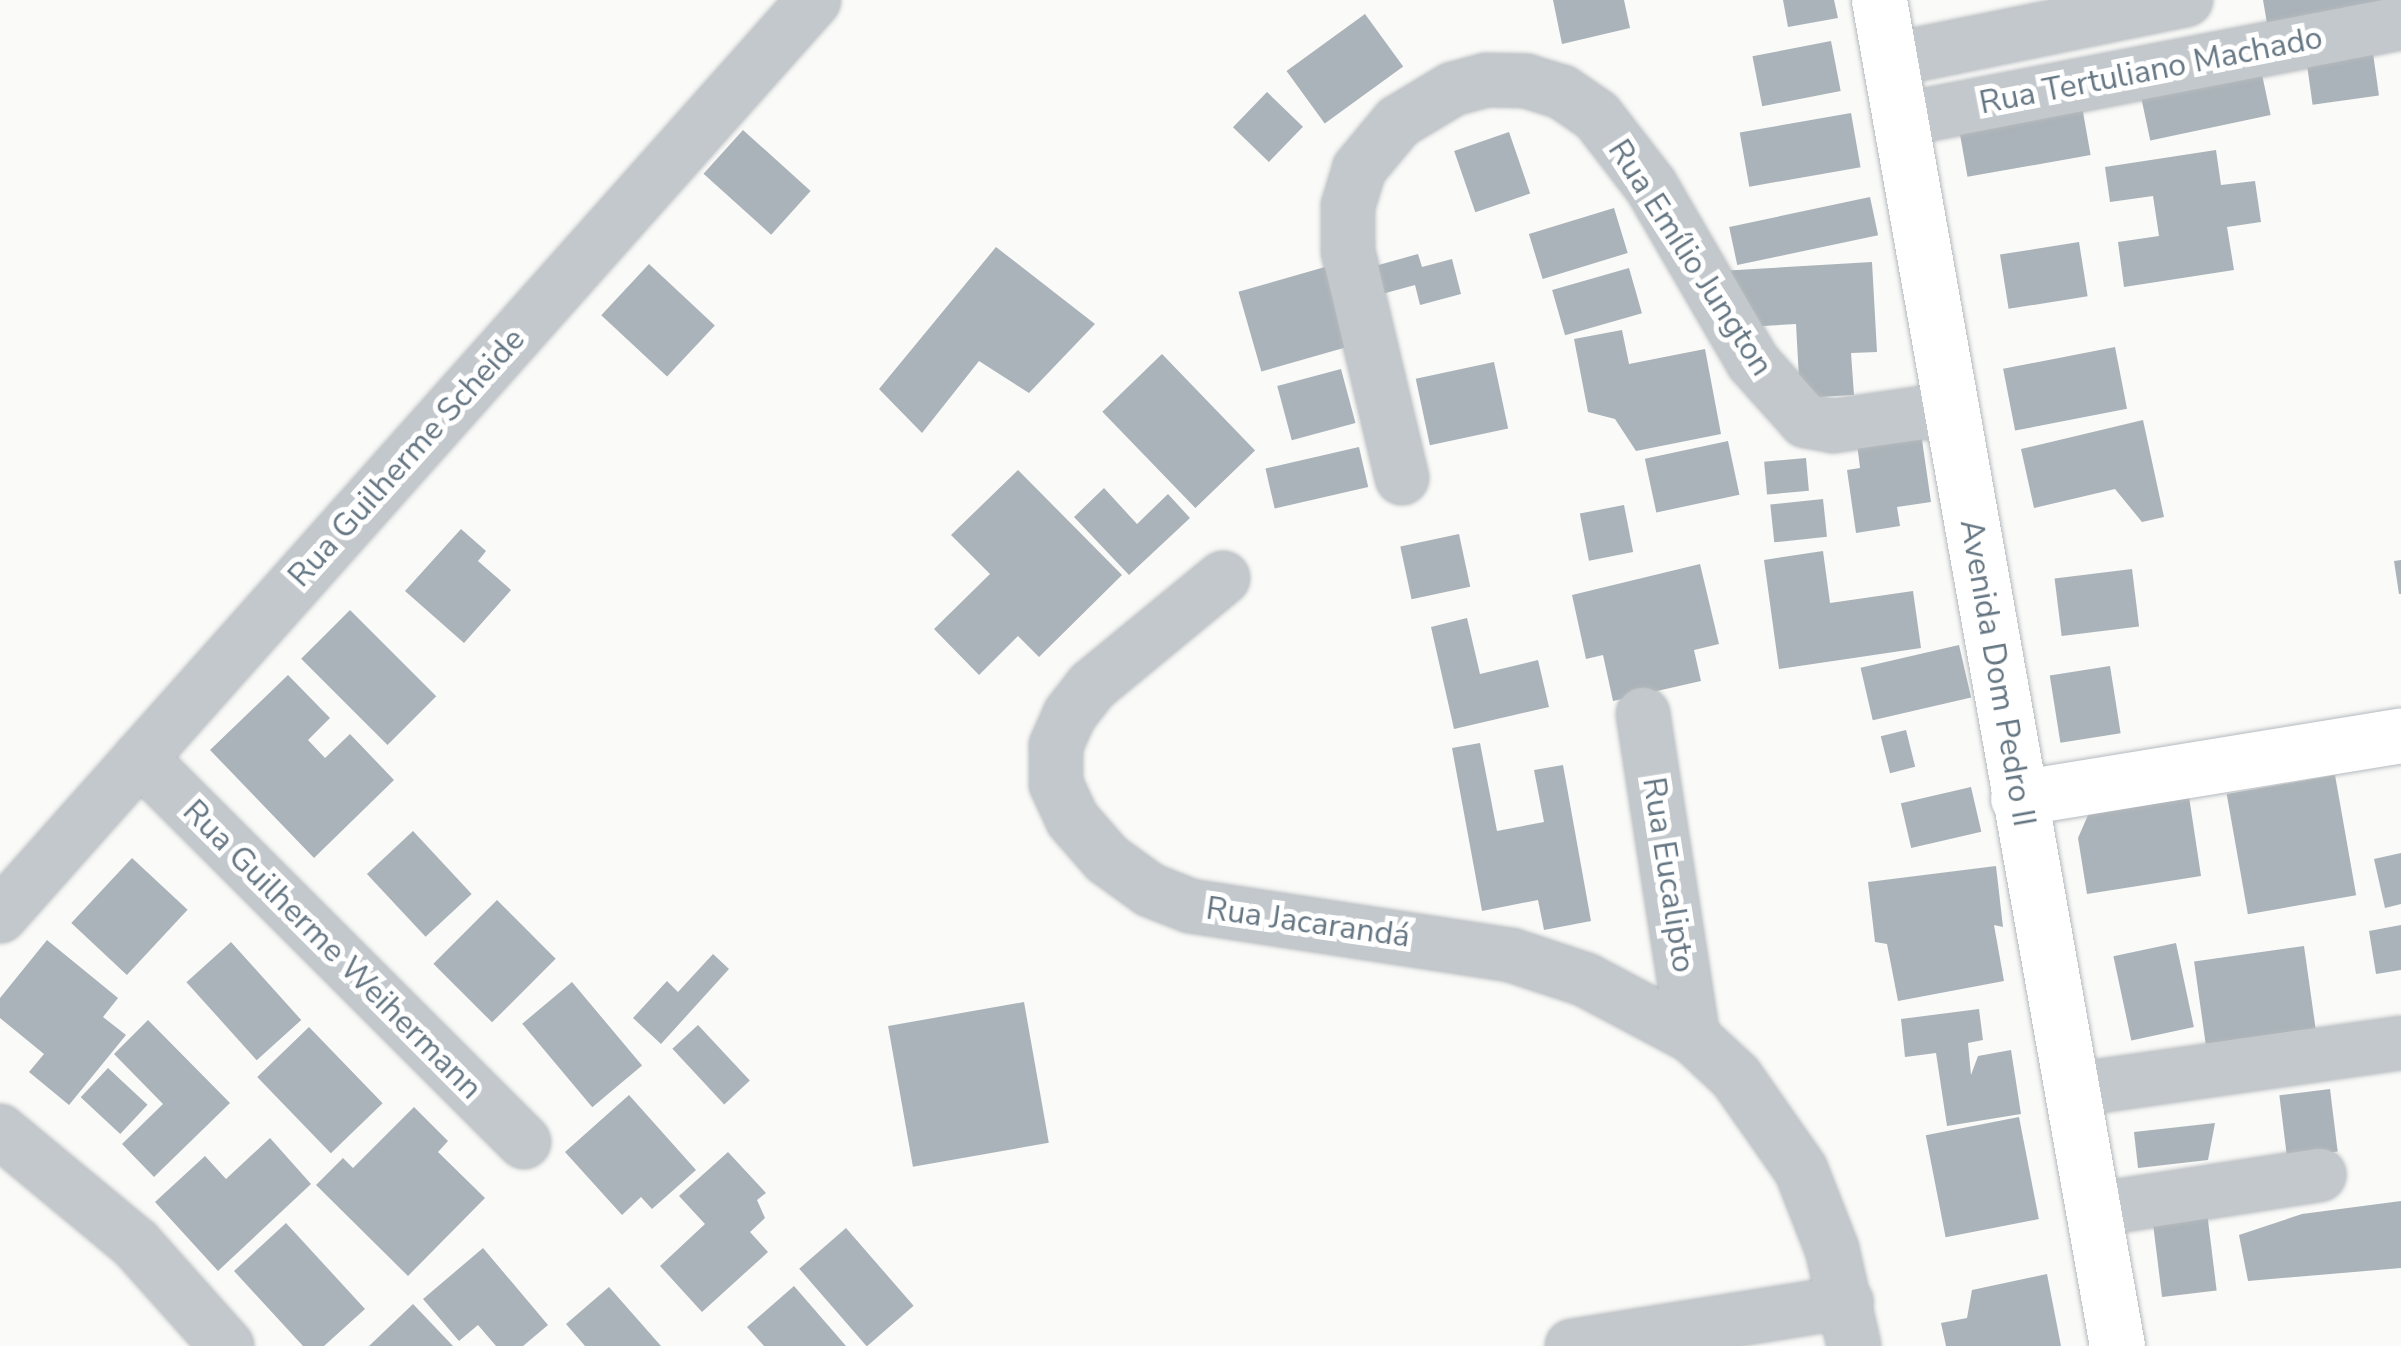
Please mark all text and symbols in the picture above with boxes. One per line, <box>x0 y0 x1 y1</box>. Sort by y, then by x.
street label: Rua Tertuliano Machado <box>1976 19 2326 123</box>
street label: Rua Emílio Jungton <box>1599 133 1781 383</box>
street label: Rua Guilherme Scheide <box>281 321 533 595</box>
street label: Avenida Dom Pedro II <box>1951 516 2043 830</box>
street label: Rua Eucalipto <box>1634 775 1702 975</box>
street label: Rua Guilherme Weihermann <box>174 792 490 1108</box>
street label: Rua Jacarandá <box>1204 890 1412 956</box>

